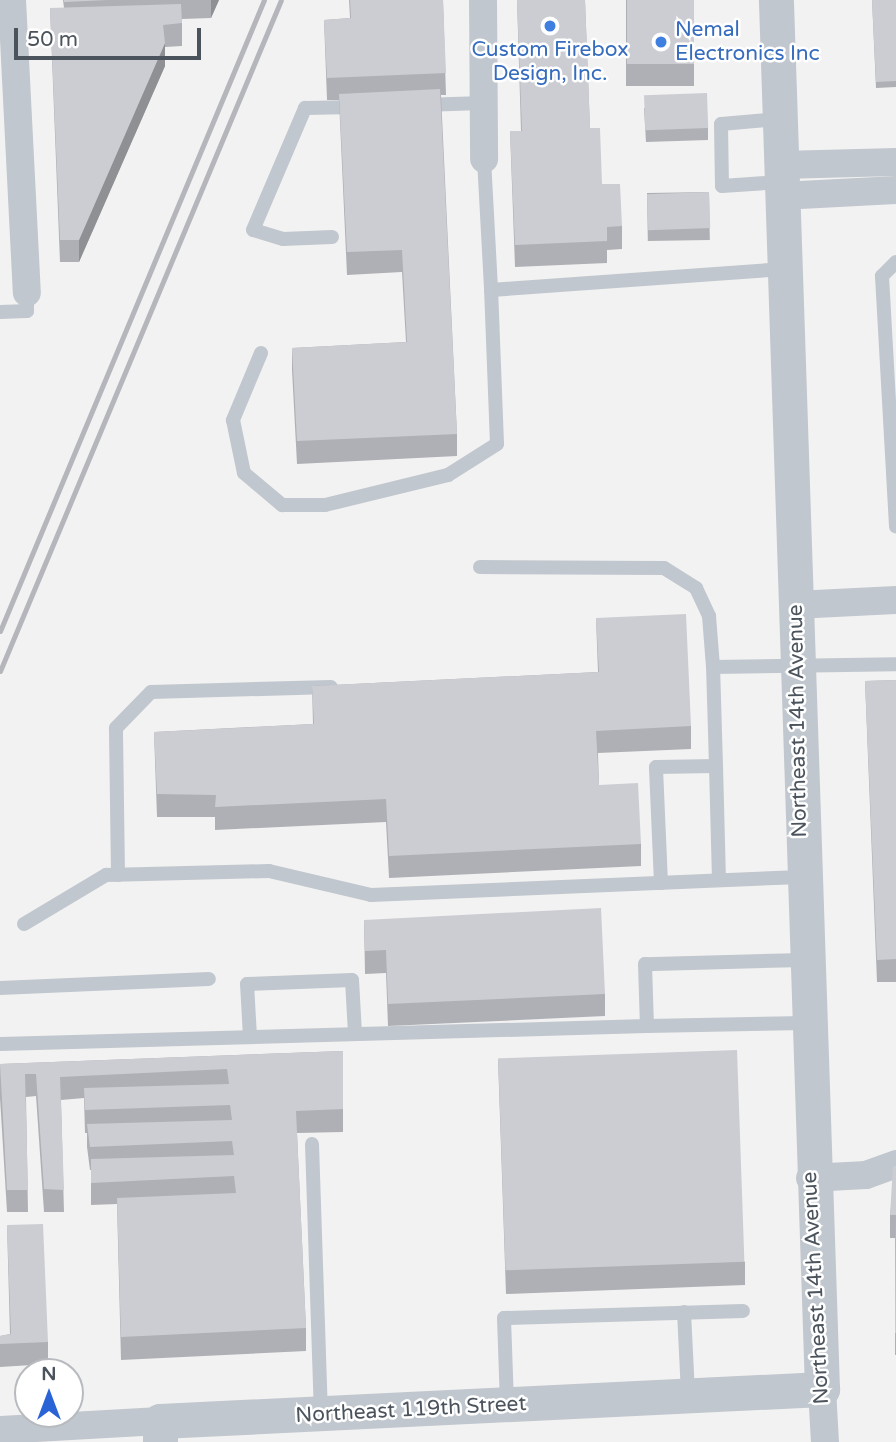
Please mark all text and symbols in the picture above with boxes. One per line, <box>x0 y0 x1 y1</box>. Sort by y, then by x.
scale bar <box>18 14 205 58</box>
place label: Nemal Electronics Inc <box>675 17 820 67</box>
marker: Custom Firebox Design, Inc. <box>542 18 558 34</box>
text: 50 m <box>27 27 78 52</box>
marker: Nemal Electronics Inc <box>653 34 669 50</box>
place label: Custom Firebox Design, Inc. <box>471 37 629 87</box>
street label: Northeast 14th Avenue <box>783 604 813 838</box>
street label: Northeast 14th Avenue <box>797 1171 835 1405</box>
north arrow <box>14 1358 84 1428</box>
text: N <box>41 1363 57 1385</box>
street label: Northeast 119th Street <box>295 1391 527 1429</box>

